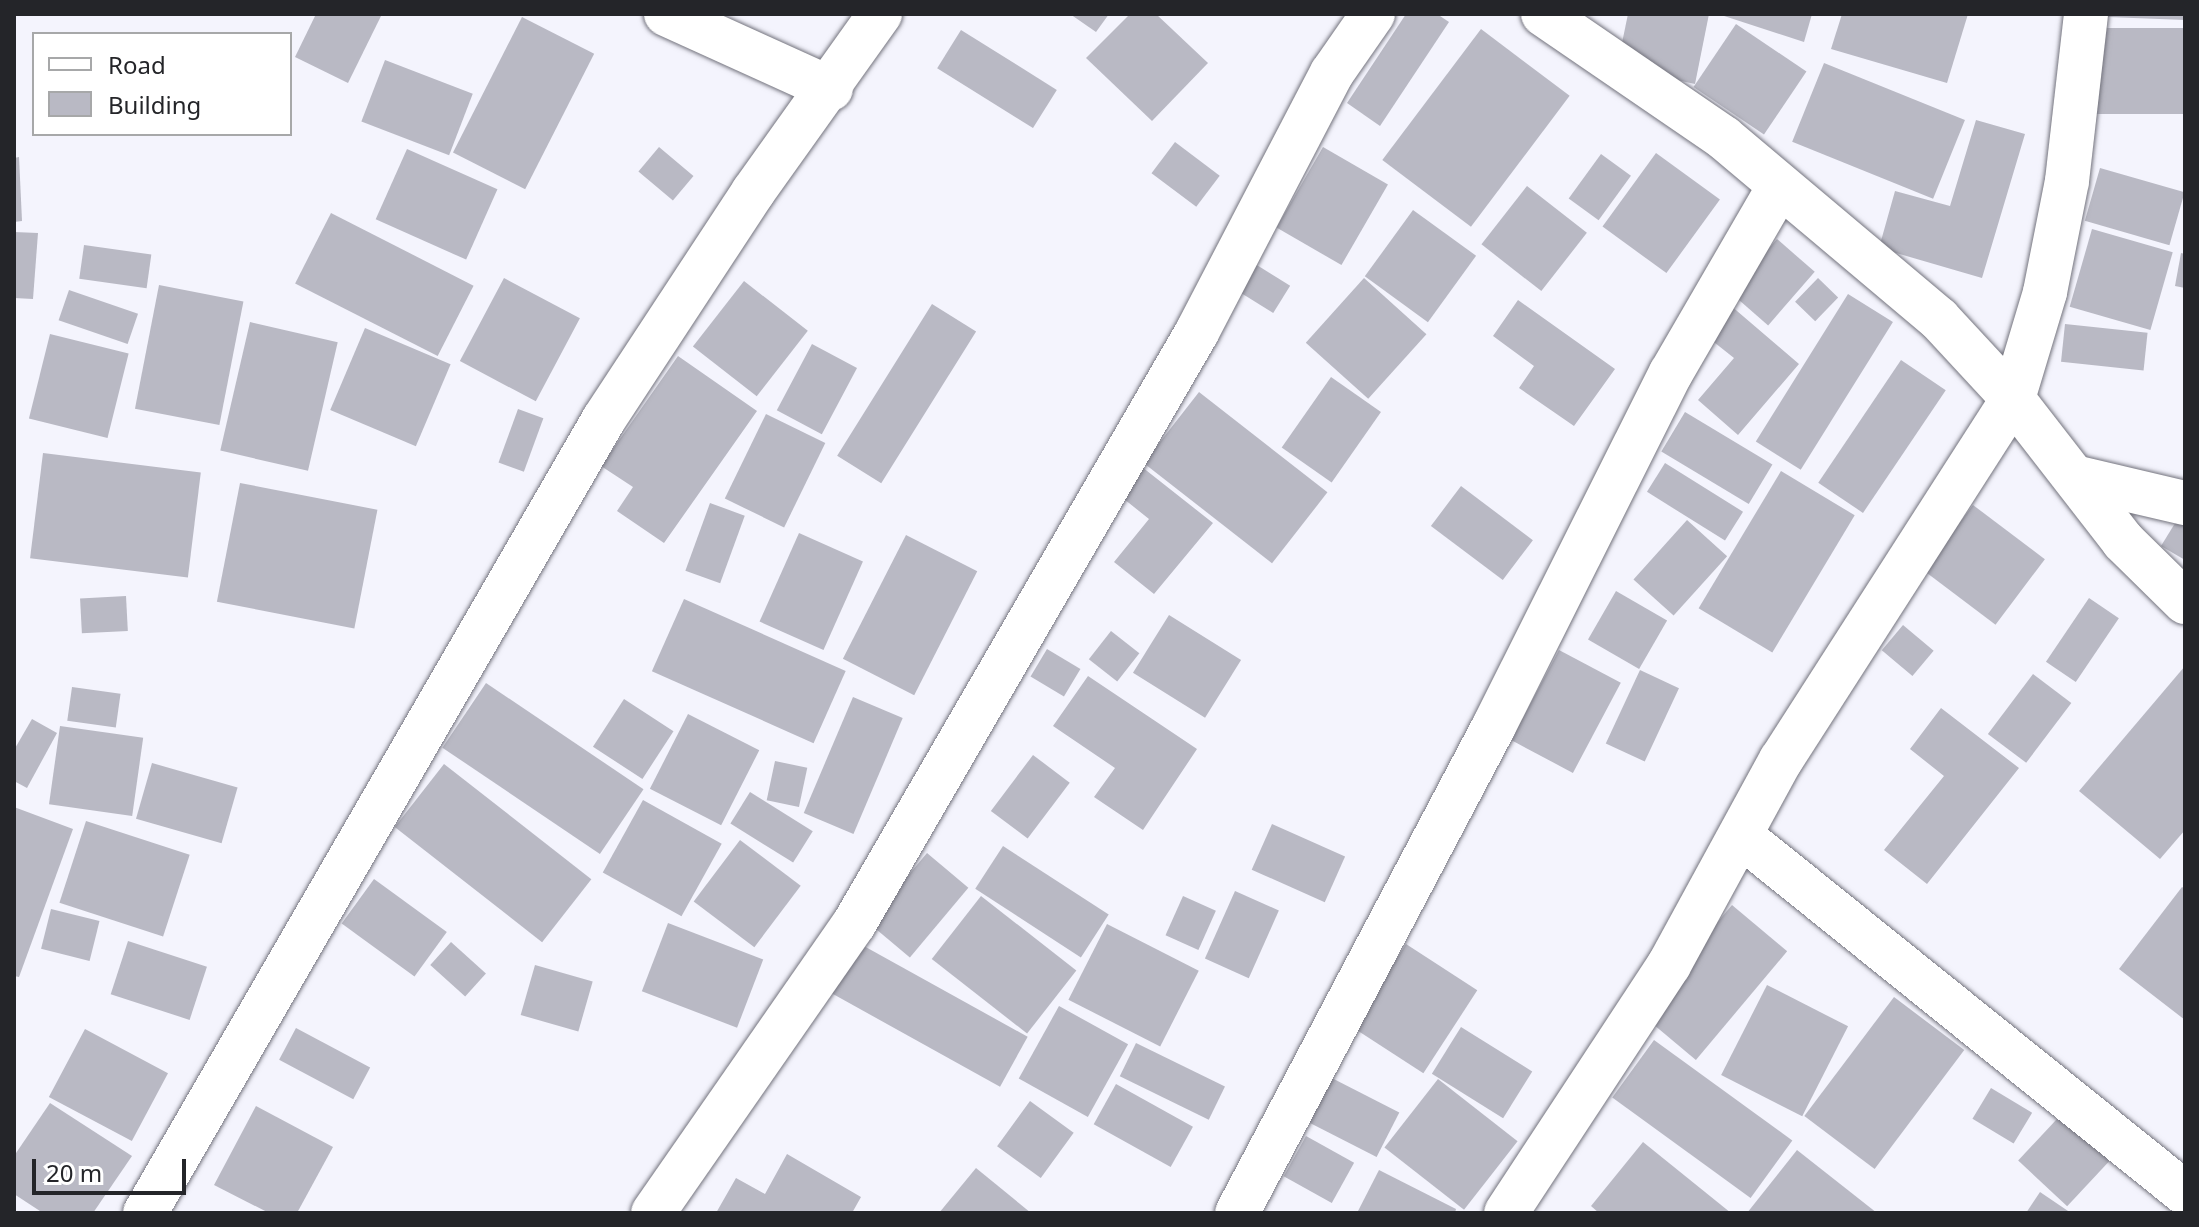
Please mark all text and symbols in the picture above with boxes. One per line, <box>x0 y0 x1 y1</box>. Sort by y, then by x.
legend <box>32 32 292 136</box>
text: Road <box>108 48 166 81</box>
text: Building <box>108 88 201 121</box>
scale bar <box>36 1143 190 1193</box>
text: 20 m <box>46 1156 102 1189</box>

